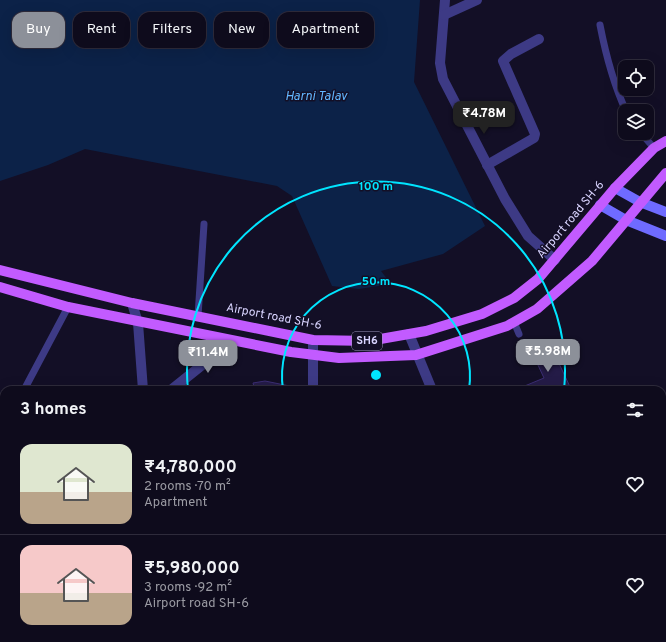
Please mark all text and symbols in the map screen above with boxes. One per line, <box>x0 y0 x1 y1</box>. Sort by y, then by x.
chip: Buy <box>12 12 65 48</box>
chip: Rent <box>73 12 130 48</box>
chip: Filters <box>138 12 206 48</box>
chip: New <box>214 12 269 48</box>
chip: Apartment <box>277 12 374 48</box>
map controls <box>618 60 654 140</box>
button: locate <box>618 60 654 96</box>
water label: Harni Talav <box>285 89 349 105</box>
pin: ₹4.78M <box>451 101 517 135</box>
button: layers <box>618 104 654 140</box>
text: ₹4.78M <box>462 106 506 122</box>
street label: Airport road SH-6 <box>534 178 608 262</box>
text: 100 m <box>359 179 393 195</box>
text: 50 m <box>362 274 390 290</box>
street label: Airport road SH-6 <box>225 300 323 334</box>
road number: SH6 <box>352 332 382 350</box>
pin: ₹5.98M <box>515 339 581 373</box>
pin: ₹11.4M <box>175 340 241 374</box>
text: ₹5.98M <box>525 344 571 360</box>
text: ₹11.4M <box>187 345 229 361</box>
centre of rings <box>369 368 383 382</box>
text: 3 homes <box>20 399 87 421</box>
icon: filters <box>624 399 646 421</box>
text: ₹4,780,000 <box>144 457 237 479</box>
icon: home <box>52 460 100 508</box>
icon: heart <box>624 473 646 495</box>
text: 2 rooms · 70 m² <box>144 479 231 495</box>
text: Apartment <box>144 495 207 511</box>
text: ₹5,980,000 <box>144 558 240 580</box>
icon: home <box>52 561 100 609</box>
icon: heart <box>624 574 646 596</box>
text: 3 rooms · 92 m² <box>144 580 232 596</box>
text: Airport road SH-6 <box>144 596 249 612</box>

